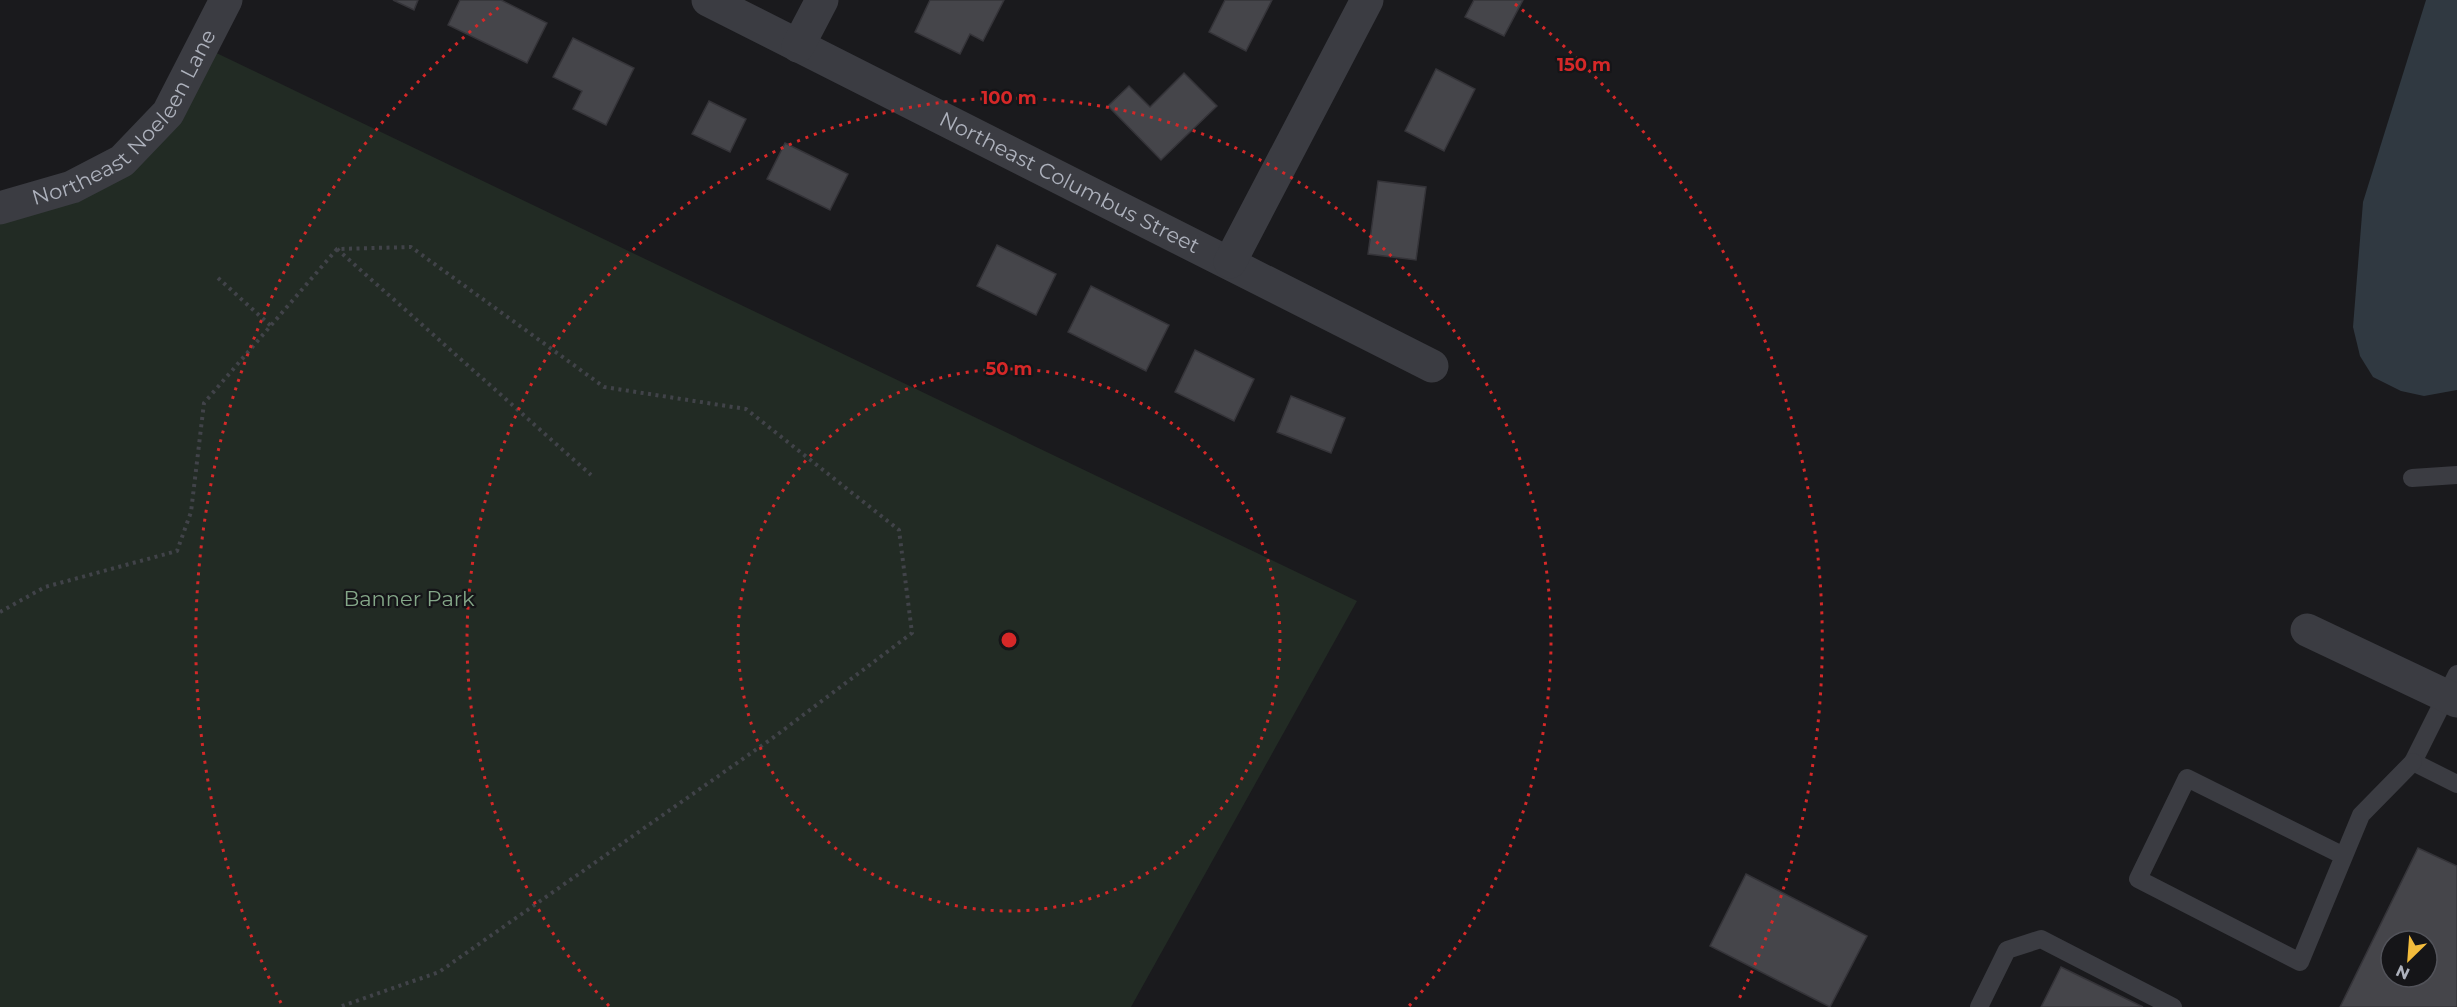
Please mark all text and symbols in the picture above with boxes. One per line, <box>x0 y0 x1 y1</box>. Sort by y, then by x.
street label: Northeast Noeleen Lane <box>29 25 221 210</box>
text: 150 m <box>1557 54 1611 76</box>
text: 100 m <box>981 87 1037 109</box>
street label: Northeast Columbus Street <box>935 106 1204 258</box>
text: 50 m <box>986 358 1032 380</box>
park label: Banner Park <box>343 586 475 611</box>
centre of rings <box>999 630 1019 650</box>
north arrow <box>2379 929 2439 989</box>
text: N <box>2393 961 2413 983</box>

